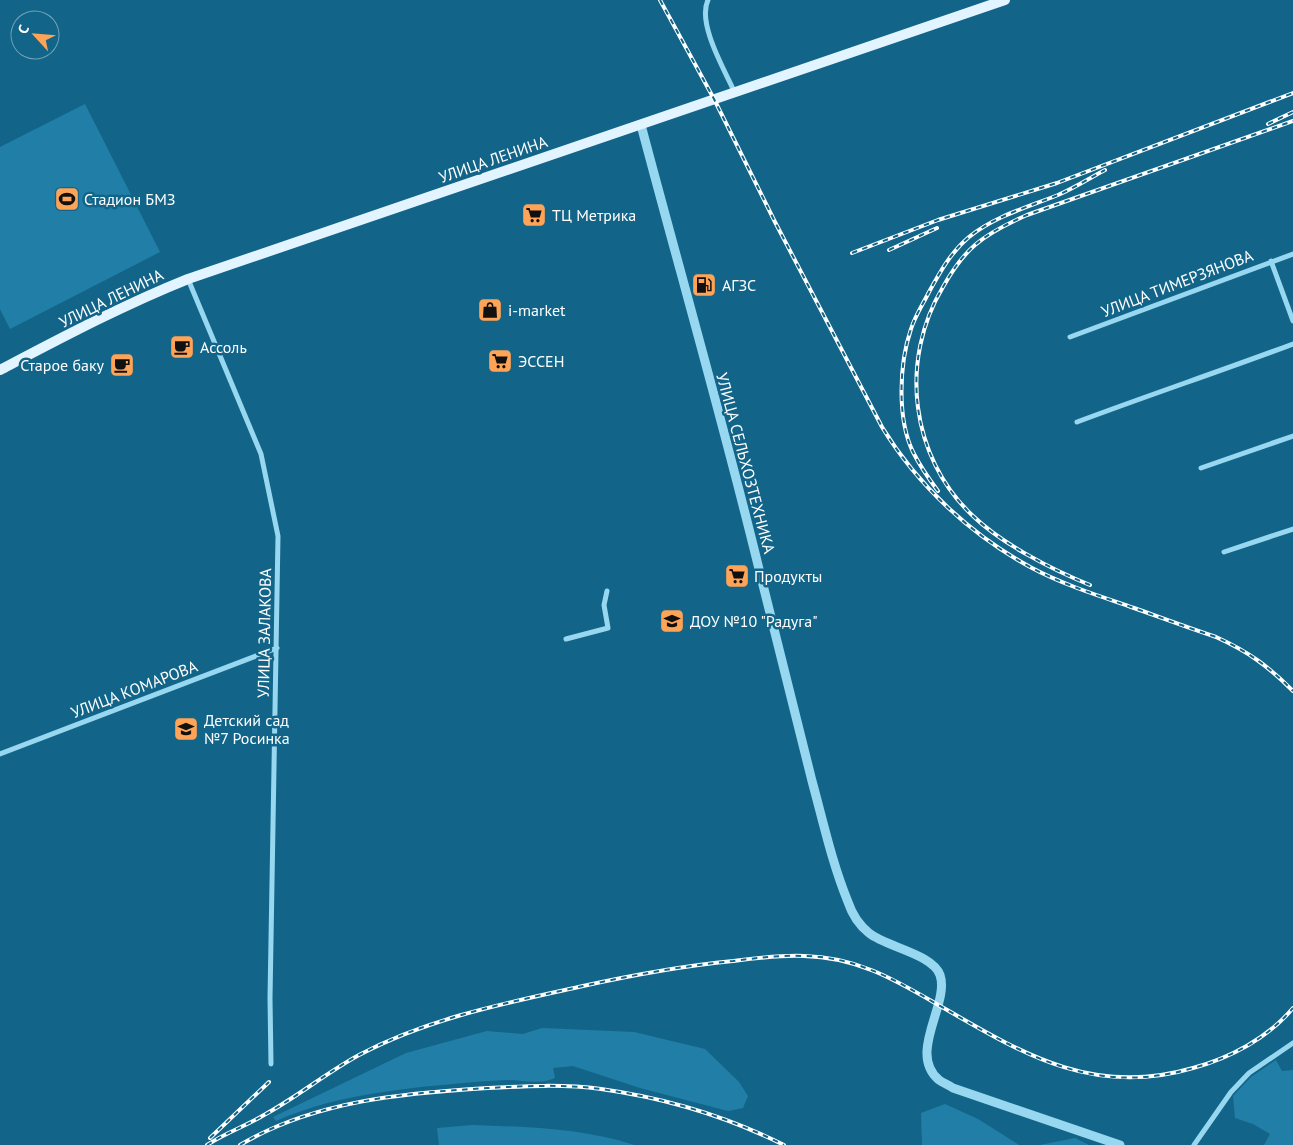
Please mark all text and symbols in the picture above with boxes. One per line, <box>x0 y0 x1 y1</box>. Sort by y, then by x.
north arrow <box>10 10 60 60</box>
text: С <box>14 22 33 37</box>
street label: УЛИЦА ЛЕНИНА <box>436 131 550 187</box>
sports icon: Стадион БМЗ <box>54 186 80 212</box>
place label: Стадион БМЗ <box>84 189 175 209</box>
supermarket icon: ТЦ Метрика <box>521 202 547 228</box>
place label: ТЦ Метрика <box>552 205 636 225</box>
street label: УЛИЦА ТИМЕРЗЯНОВА <box>1098 245 1256 321</box>
street label: УЛИЦА ЛЕНИНА <box>56 264 167 332</box>
fuel station icon: АГЗС <box>691 272 717 298</box>
place label: АГЗС <box>722 275 756 295</box>
shop icon: i-market <box>477 297 503 323</box>
place label: i-market <box>508 300 566 320</box>
cafe icon: Ассоль <box>169 334 195 360</box>
place label: Ассоль <box>200 337 247 357</box>
supermarket icon: ЭССЕН <box>487 348 513 374</box>
place label: ЭССЕН <box>518 351 564 371</box>
cafe icon: Старое баку <box>109 352 135 378</box>
place label: Старое баку <box>20 355 105 375</box>
street label: УЛИЦА СЕЛЬХОЗТЕХНИКА <box>712 370 780 556</box>
supermarket icon: Продукты <box>724 563 750 589</box>
place label: Продукты <box>754 566 822 586</box>
street label: УЛИЦА ЗАЛАКОВА <box>253 567 275 698</box>
school or university icon: ДОУ №10 "Радуга" <box>659 608 685 634</box>
place label: ДОУ №10 "Радуга" <box>690 611 818 631</box>
street label: УЛИЦА КОМАРОВА <box>68 655 201 722</box>
place label: Детский сад №7 Росинка <box>204 710 290 748</box>
school or university icon: Детский сад №7 Росинка <box>173 716 199 742</box>

